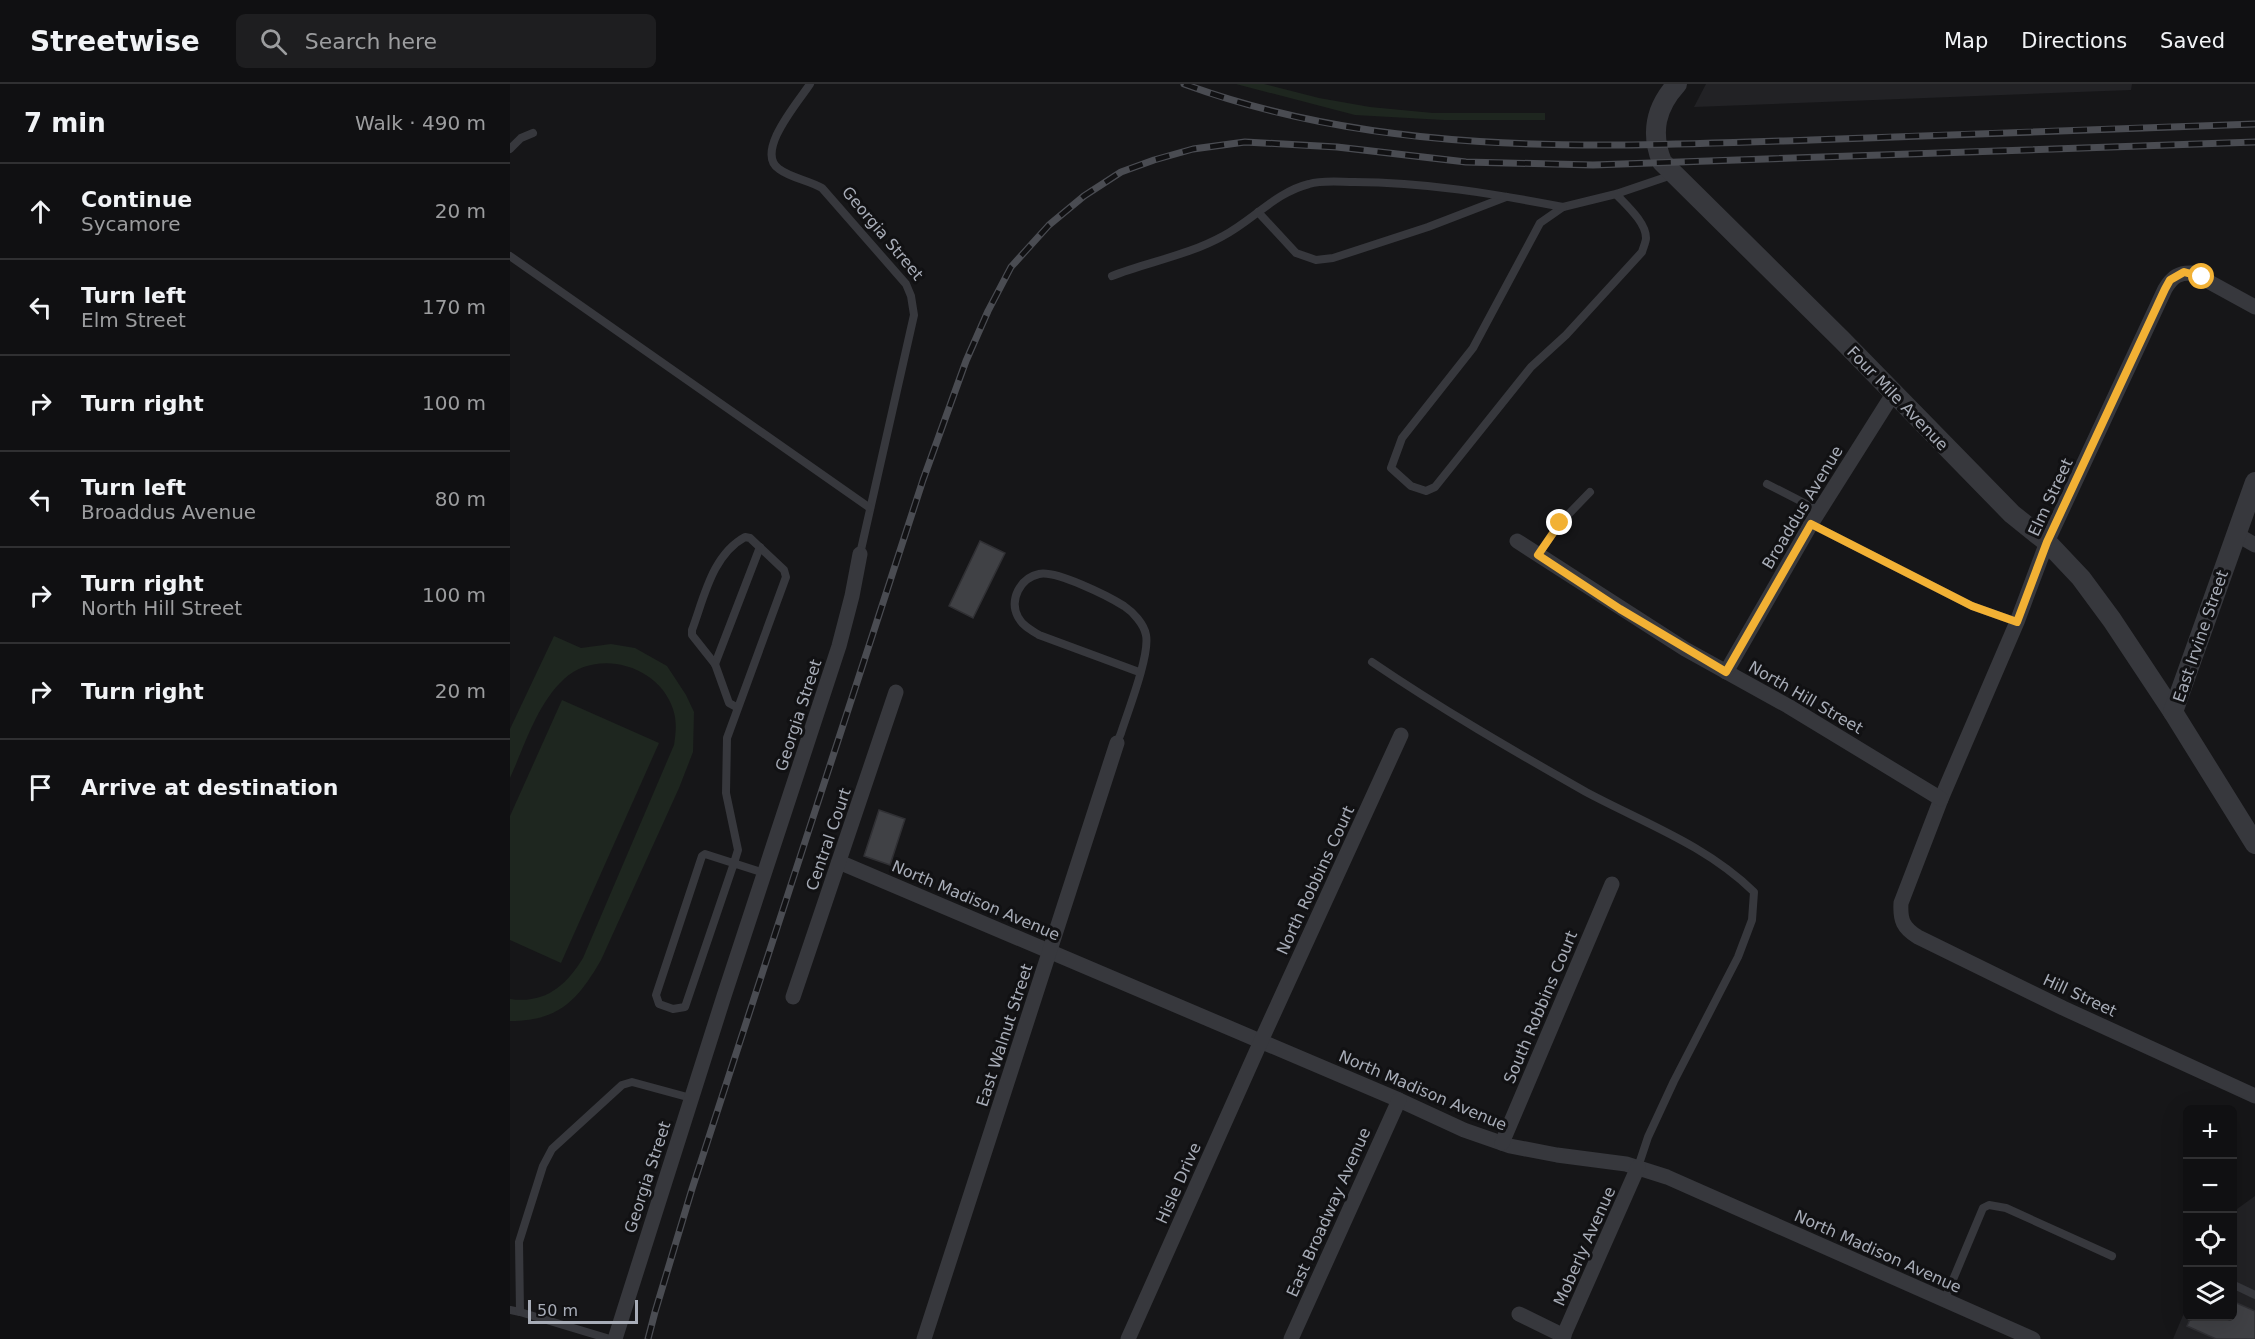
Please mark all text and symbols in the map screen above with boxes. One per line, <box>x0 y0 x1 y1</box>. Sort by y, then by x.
search box <box>236 14 656 68</box>
text: Streetwise <box>30 25 200 58</box>
icon: search <box>257 25 290 58</box>
text: Search here <box>305 29 437 54</box>
text: Map <box>1944 29 1988 53</box>
text: Directions <box>2021 29 2127 53</box>
text: Saved <box>2160 29 2225 53</box>
text: 7 min <box>24 108 106 138</box>
text: Walk · 490 m <box>355 111 486 135</box>
street label: Georgia Street <box>838 183 927 284</box>
text: Continue <box>81 187 192 212</box>
icon: ahead <box>24 195 57 228</box>
text: 20 m <box>435 199 486 223</box>
text: Sycamore <box>81 212 181 236</box>
route start <box>2188 263 2214 289</box>
text: Turn left <box>81 283 186 308</box>
icon: left <box>24 291 57 324</box>
text: 170 m <box>422 295 486 319</box>
text: Elm Street <box>81 308 186 332</box>
street label: Four Mile Avenue <box>1843 342 1952 454</box>
icon: right <box>24 387 57 420</box>
text: Turn right <box>81 391 204 416</box>
text: 100 m <box>422 391 486 415</box>
street label: Broaddus Avenue <box>1758 442 1847 572</box>
street label: Elm Street <box>2024 455 2077 539</box>
text: Turn left <box>81 475 186 500</box>
icon: left <box>24 483 57 516</box>
text: 80 m <box>435 487 486 511</box>
text: Broaddus Avenue <box>81 500 256 524</box>
route end <box>1546 509 1572 535</box>
street label: East Irvine Street <box>2169 568 2232 705</box>
text: Turn right <box>81 571 204 596</box>
icon: right <box>24 579 57 612</box>
text: 100 m <box>422 583 486 607</box>
text: North Hill Street <box>81 596 242 620</box>
street label: Georgia Street <box>771 657 826 773</box>
street label: North Hill Street <box>1745 657 1866 738</box>
icon: right <box>24 675 57 708</box>
text: Turn right <box>81 679 204 704</box>
text: 20 m <box>435 679 486 703</box>
icon: arrive <box>24 771 57 804</box>
text: Arrive at destination <box>81 775 338 800</box>
street label: Central Court <box>802 785 855 893</box>
street label: North Robbins Court <box>1273 803 1358 958</box>
street label: North Madison Avenue <box>889 856 1063 945</box>
street label: South Robbins Court <box>1500 928 1581 1086</box>
street label: East Walnut Street <box>972 961 1037 1109</box>
street label: Hill Street <box>2040 970 2120 1021</box>
street label: North Madison Avenue <box>1336 1046 1510 1135</box>
map controls <box>2183 1105 2237 1321</box>
button: + <box>2183 1105 2237 1159</box>
street label: Georgia Street <box>620 1119 675 1235</box>
street label: East Broadway Avenue <box>1282 1125 1374 1300</box>
street label: Hisle Drive <box>1152 1140 1205 1227</box>
button: − <box>2183 1159 2237 1213</box>
street label: Moberly Avenue <box>1550 1184 1619 1309</box>
street label: North Madison Avenue <box>1791 1206 1964 1297</box>
button: locate <box>2183 1213 2237 1267</box>
button: layers <box>2183 1267 2237 1321</box>
scale bar <box>528 1297 638 1324</box>
text: 50 m <box>537 1301 578 1320</box>

